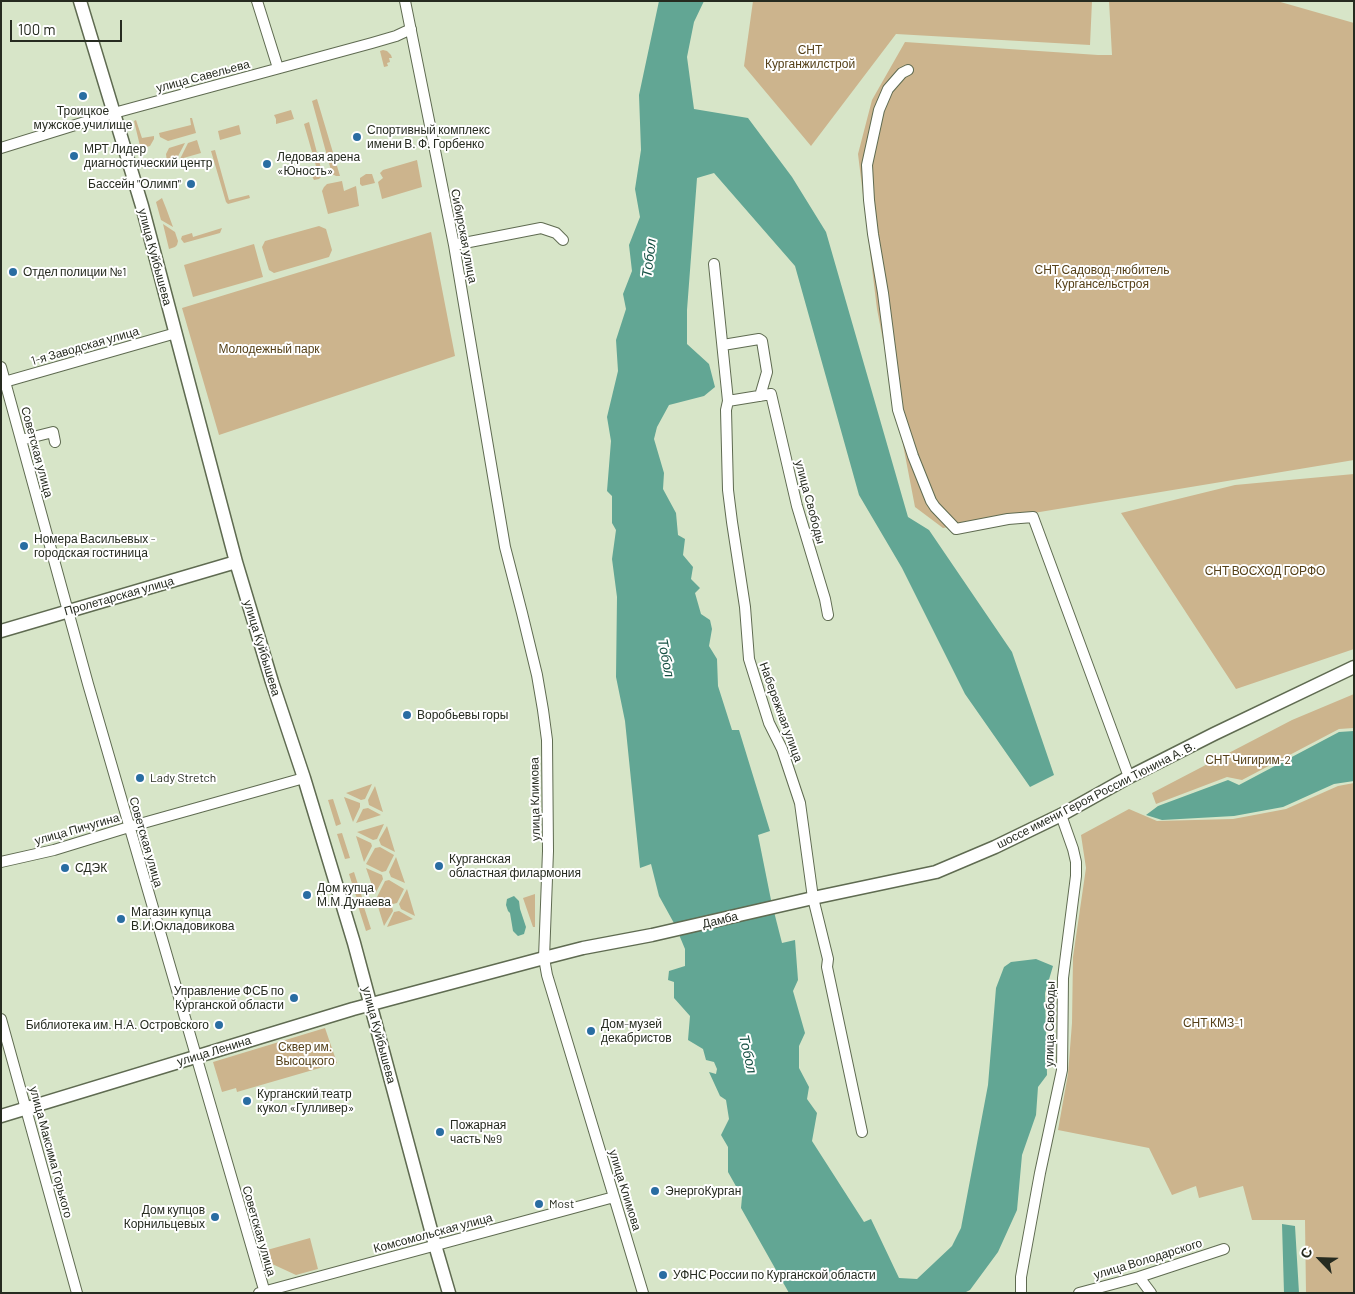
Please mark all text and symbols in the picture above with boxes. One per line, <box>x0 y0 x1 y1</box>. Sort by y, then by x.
scale bar <box>12 10 125 42</box>
text: 100 m <box>18 20 56 38</box>
park label: СНТ Курганжилстрой <box>765 43 855 71</box>
street label: улица Савельева <box>155 57 251 95</box>
marker: Троицкое мужское училище <box>77 90 89 102</box>
place label: Троицкое мужское училище <box>34 104 132 132</box>
place label: Спортивный комплекс имени В. Ф. Горбенко <box>367 123 490 151</box>
marker: Спортивный комплекс имени В. Ф. Горбенко <box>351 131 363 143</box>
place label: МРТ Лидер диагностический центр <box>84 142 212 170</box>
marker: МРТ Лидер диагностический центр <box>68 150 80 162</box>
place label: Ледовая арена «Юность» <box>277 150 360 178</box>
marker: Ледовая арена «Юность» <box>261 158 273 170</box>
place label: Бассейн "Олимп" <box>88 177 181 191</box>
marker: Бассейн "Олимп" <box>185 178 197 190</box>
street label: Сибирская улица <box>448 188 480 284</box>
street label: улица Куйбышева <box>135 207 175 307</box>
water label: Тобол <box>638 238 660 278</box>
park label: СНТ Садовод-любитель Кургансельстроя <box>1034 263 1170 291</box>
place label: Отдел полиции №1 <box>23 265 126 279</box>
marker: Отдел полиции №1 <box>7 266 19 278</box>
street label: 1-я Заводская улица <box>29 324 141 368</box>
park label: Молодежный парк <box>218 342 320 356</box>
street label: Советская улица <box>18 405 56 499</box>
street label: улица Свободы <box>792 459 828 545</box>
place label: Номера Васильевых - городская гостиница <box>34 532 155 560</box>
marker: Номера Васильевых - городская гостиница <box>18 540 30 552</box>
park label: СНТ ВОСХОД ГОРФО <box>1205 564 1325 578</box>
street label: Пролетарская улица <box>62 573 176 619</box>
street label: улица Куйбышева <box>241 598 283 698</box>
water label: Тобол <box>654 637 678 679</box>
street label: Набережная улица <box>756 660 806 764</box>
place label: Воробьевы горы <box>417 708 508 722</box>
marker: Воробьевы горы <box>401 709 413 721</box>
street label: шоссе имени Героя России Тюнина А. В. <box>994 738 1198 852</box>
park label: СНТ Чигирим-2 <box>1205 753 1291 767</box>
street label: улица Климова <box>527 757 543 841</box>
place label: Lady Stretch <box>150 771 216 785</box>
marker: Lady Stretch <box>134 772 146 784</box>
street label: Советская улица <box>126 795 166 889</box>
street label: улица Пичугина <box>33 810 121 848</box>
place label: Курганская областная филармония <box>449 852 581 880</box>
marker: Курганская областная филармония <box>433 860 445 872</box>
place label: СДЭК <box>75 861 107 875</box>
marker: СДЭК <box>59 862 71 874</box>
place label: Дом купца М.М.Дунаева <box>317 881 391 909</box>
marker: Дом купца М.М.Дунаева <box>301 889 313 901</box>
place label: Магазин купца В.И.Окладовикова <box>131 905 234 933</box>
street label: Дамба <box>701 909 739 931</box>
marker: Магазин купца В.И.Окладовикова <box>115 913 127 925</box>
street label: улица Свободы <box>1042 981 1058 1067</box>
place label: Управление ФСБ по Курганской области <box>174 984 284 1012</box>
street label: улица Куйбышева <box>359 985 399 1085</box>
marker: Управление ФСБ по Курганской области <box>288 992 300 1004</box>
park label: СНТ КМЗ-1 <box>1183 1016 1243 1030</box>
place label: Дом-музей декабристов <box>601 1017 672 1045</box>
place label: Библиотека им. Н.А. Островского <box>26 1018 209 1032</box>
marker: Библиотека им. Н.А. Островского <box>213 1019 225 1031</box>
marker: Дом-музей декабристов <box>585 1025 597 1037</box>
street label: улица Ленина <box>175 1033 253 1069</box>
water label: Тобол <box>735 1033 761 1075</box>
park label: Сквер им. Высоцкого <box>275 1040 335 1068</box>
street label: улица Максима Горького <box>26 1085 76 1219</box>
place label: Курганский театр кукол «Гулливер» <box>257 1087 354 1115</box>
marker: Курганский театр кукол «Гулливер» <box>241 1095 253 1107</box>
place label: Пожарная часть №9 <box>450 1118 506 1146</box>
marker: Пожарная часть №9 <box>434 1126 446 1138</box>
street label: улица Климова <box>606 1148 644 1232</box>
street label: Советская улица <box>239 1184 279 1278</box>
place label: ЭнергоКурган <box>665 1184 741 1198</box>
marker: ЭнергоКурган <box>649 1185 661 1197</box>
place label: Most <box>549 1197 574 1211</box>
marker: Most <box>533 1198 545 1210</box>
place label: Дом купцов Корнильцевых <box>124 1203 205 1231</box>
street label: Комсомольская улица <box>372 1210 494 1256</box>
marker: Дом купцов Корнильцевых <box>209 1211 221 1223</box>
north arrow <box>1295 1234 1345 1284</box>
street label: улица Володарского <box>1092 1236 1204 1282</box>
text: С <box>1296 1245 1316 1261</box>
place label: УФНС России по Курганской области <box>673 1268 876 1282</box>
marker: УФНС России по Курганской области <box>657 1269 669 1281</box>

